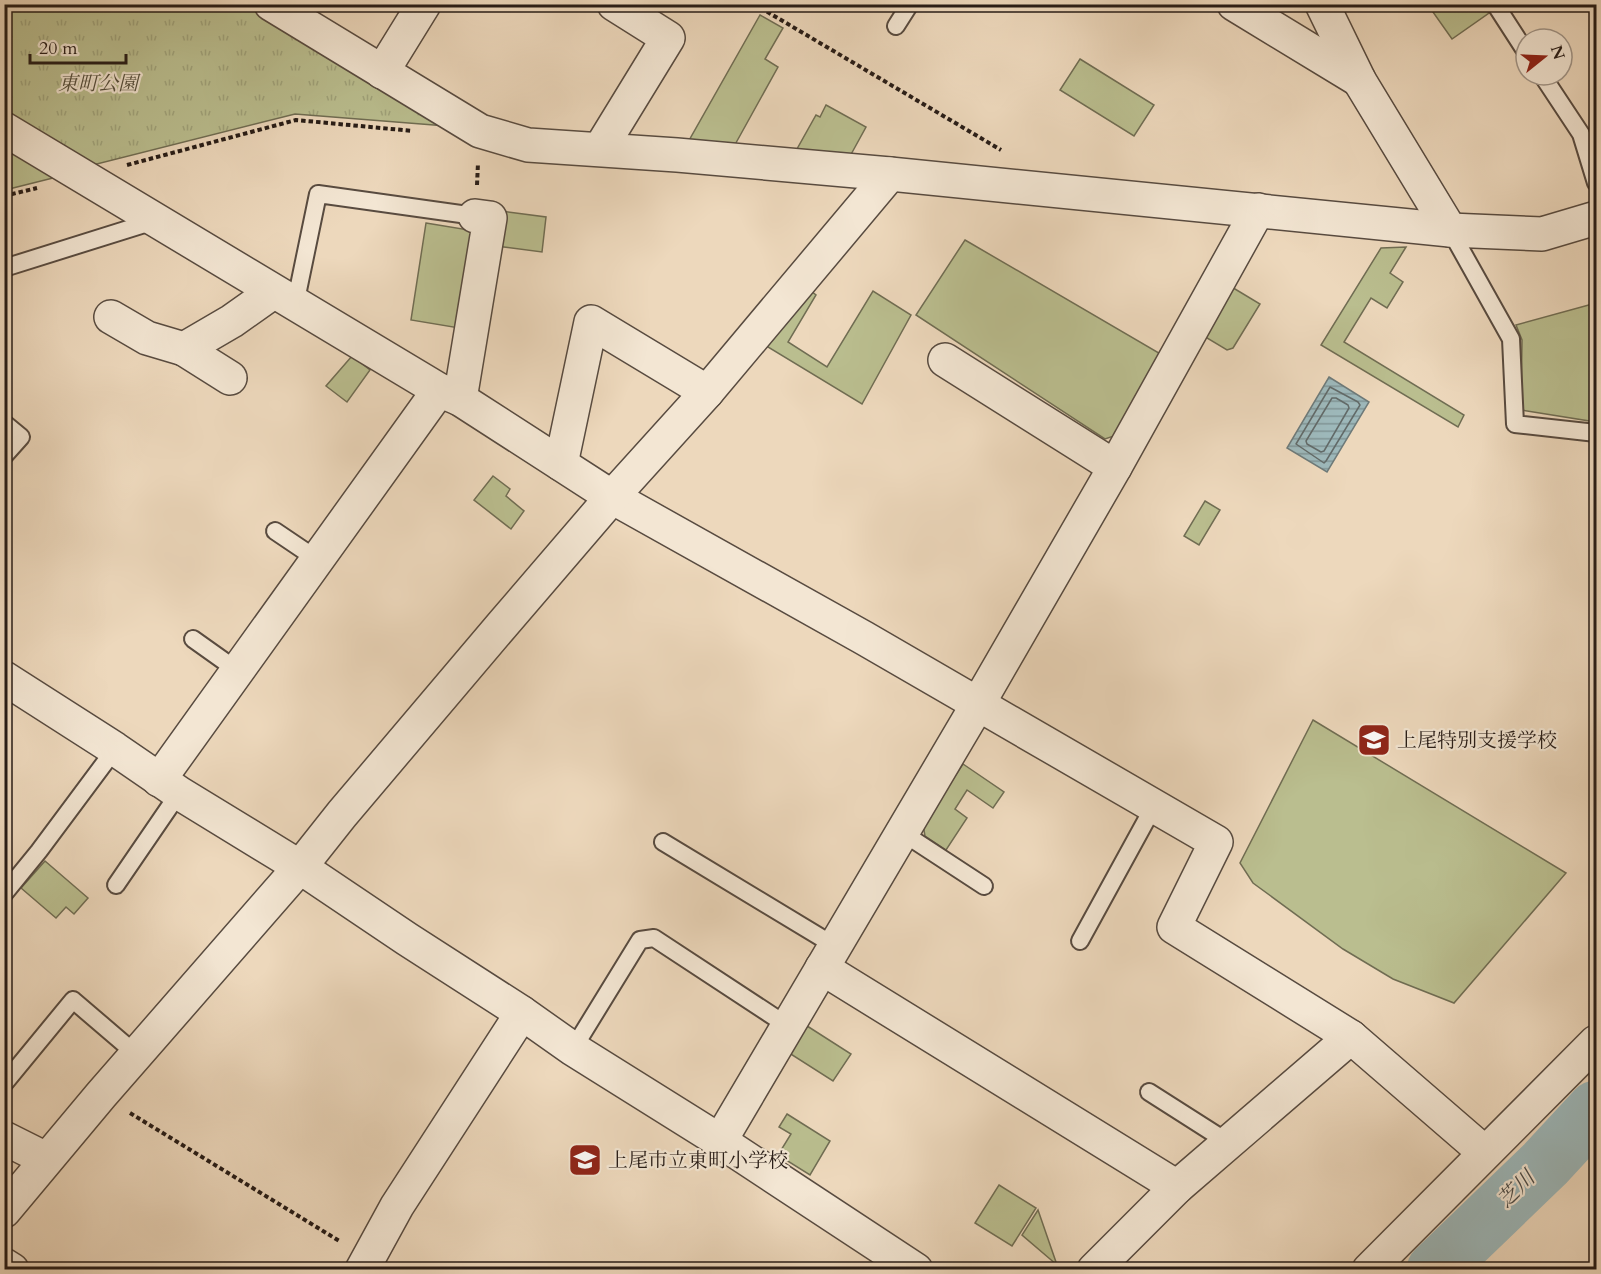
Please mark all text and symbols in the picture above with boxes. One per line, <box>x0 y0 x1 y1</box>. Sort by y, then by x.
scale bar <box>30 27 126 65</box>
north arrow <box>1514 27 1574 87</box>
text: 20 m <box>39 36 78 61</box>
text: N <box>1545 43 1570 63</box>
park label: 東町公園 <box>58 70 141 97</box>
school or university icon: 上尾特別支援学校 <box>1356 722 1392 758</box>
place label: 上尾特別支援学校 <box>1397 727 1557 754</box>
school or university icon: 上尾市立東町小学校 <box>567 1142 603 1178</box>
place label: 上尾市立東町小学校 <box>608 1147 788 1174</box>
water label: 芝川 <box>1491 1163 1543 1214</box>

